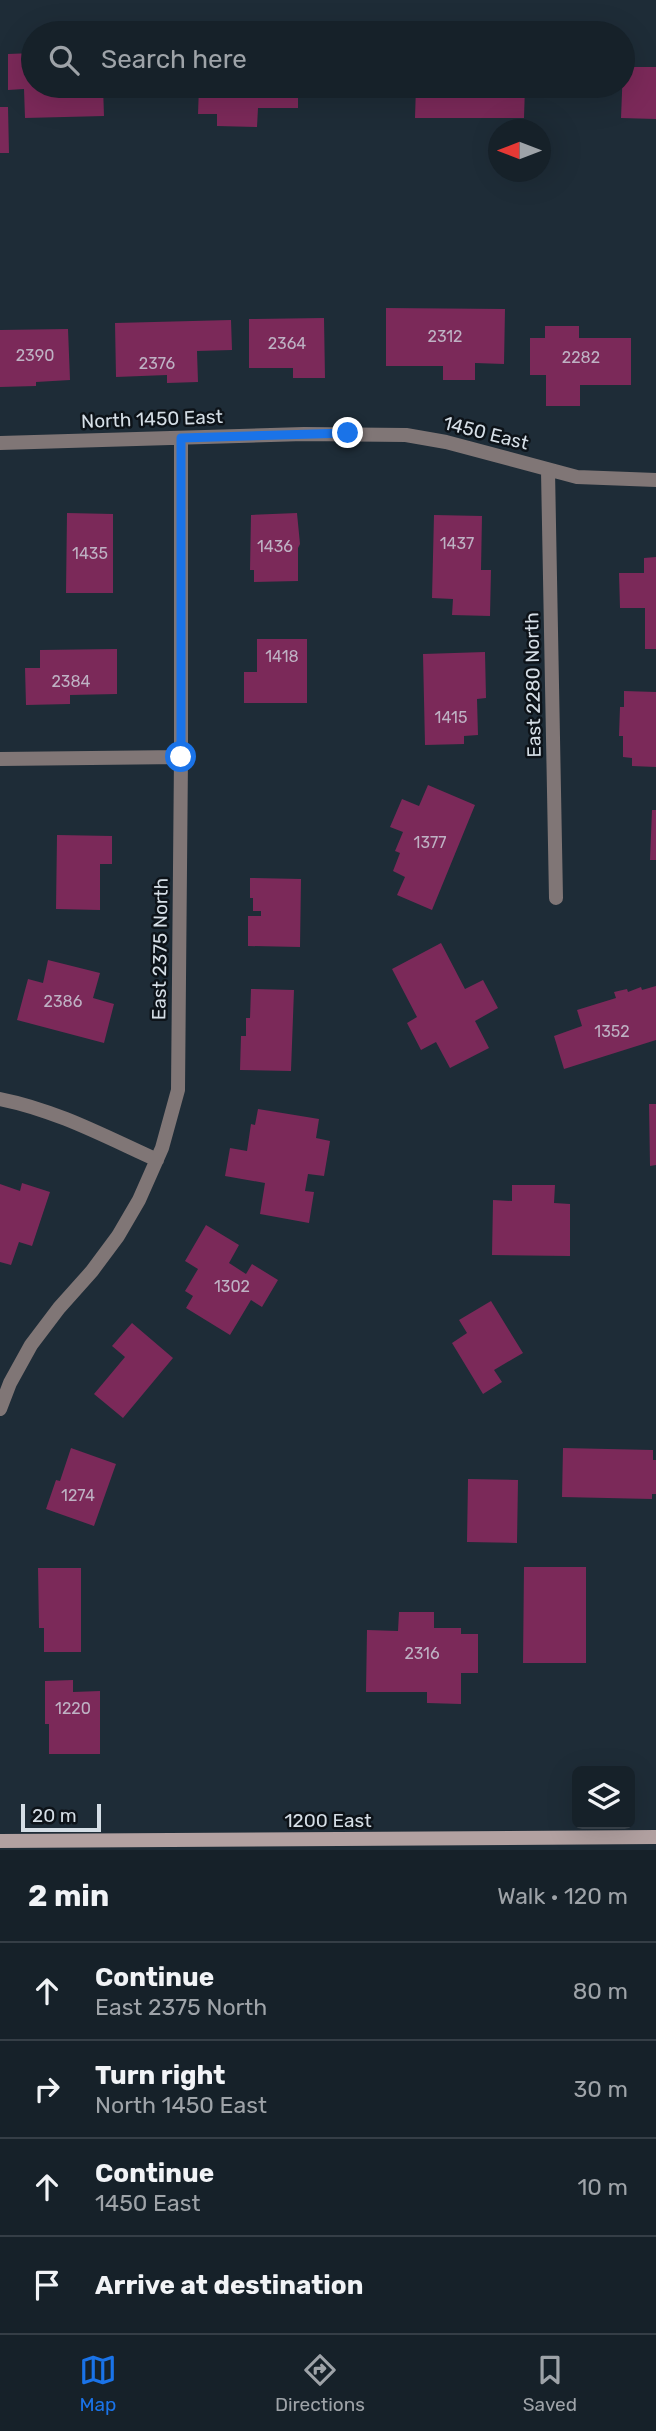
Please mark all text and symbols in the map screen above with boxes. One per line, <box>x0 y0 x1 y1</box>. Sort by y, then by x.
search box <box>21 21 635 98</box>
icon: search <box>45 41 83 79</box>
text: Search here <box>101 44 247 75</box>
north arrow <box>488 119 551 182</box>
house number: 2312 <box>428 327 462 346</box>
house number: 2364 <box>268 334 306 353</box>
house number: 2390 <box>16 346 54 365</box>
house number: 2282 <box>562 348 600 367</box>
house number: 2376 <box>139 354 176 373</box>
street label: North 1450 East <box>81 405 224 433</box>
street label: 1450 East <box>441 411 532 455</box>
route end <box>332 417 363 448</box>
house number: 1437 <box>440 534 474 553</box>
house number: 1436 <box>257 537 293 556</box>
house number: 1435 <box>72 544 108 563</box>
street label: East 2280 North <box>520 612 546 758</box>
house number: 1418 <box>265 647 299 666</box>
house number: 2384 <box>51 672 91 691</box>
house number: 1415 <box>435 708 467 727</box>
route start <box>165 741 196 772</box>
house number: 1377 <box>414 833 446 852</box>
street label: East 2375 North <box>147 878 173 1020</box>
house number: 2386 <box>44 992 83 1011</box>
house number: 1352 <box>594 1022 630 1041</box>
house number: 1302 <box>214 1277 250 1296</box>
house number: 1274 <box>61 1486 95 1505</box>
house number: 2316 <box>404 1644 440 1663</box>
house number: 1220 <box>55 1699 91 1718</box>
map controls <box>572 1766 635 1829</box>
button: layers <box>572 1766 635 1829</box>
scale bar <box>21 1801 102 1833</box>
text: 20 m <box>32 1804 77 1827</box>
street label: 1200 East <box>284 1809 372 1832</box>
text: 2 min <box>28 1878 109 1914</box>
text: Walk · 120 m <box>497 1882 628 1910</box>
text: Continue <box>95 1962 214 1993</box>
icon: ahead <box>28 1972 66 2010</box>
text: 80 m <box>573 1977 628 2005</box>
text: East 2375 North <box>95 1993 267 2021</box>
text: Turn right <box>95 2060 225 2091</box>
icon: right <box>28 2070 66 2108</box>
text: 30 m <box>573 2075 628 2103</box>
text: North 1450 East <box>95 2091 267 2119</box>
text: Continue <box>95 2158 214 2189</box>
icon: ahead <box>28 2168 66 2206</box>
text: 10 m <box>577 2173 628 2201</box>
text: 1450 East <box>95 2189 200 2217</box>
icon: arrive <box>28 2266 66 2304</box>
text: Arrive at destination <box>95 2270 363 2301</box>
tab: Map <box>79 2351 117 2416</box>
tab: Directions <box>275 2351 365 2416</box>
tab: Saved <box>523 2351 577 2416</box>

